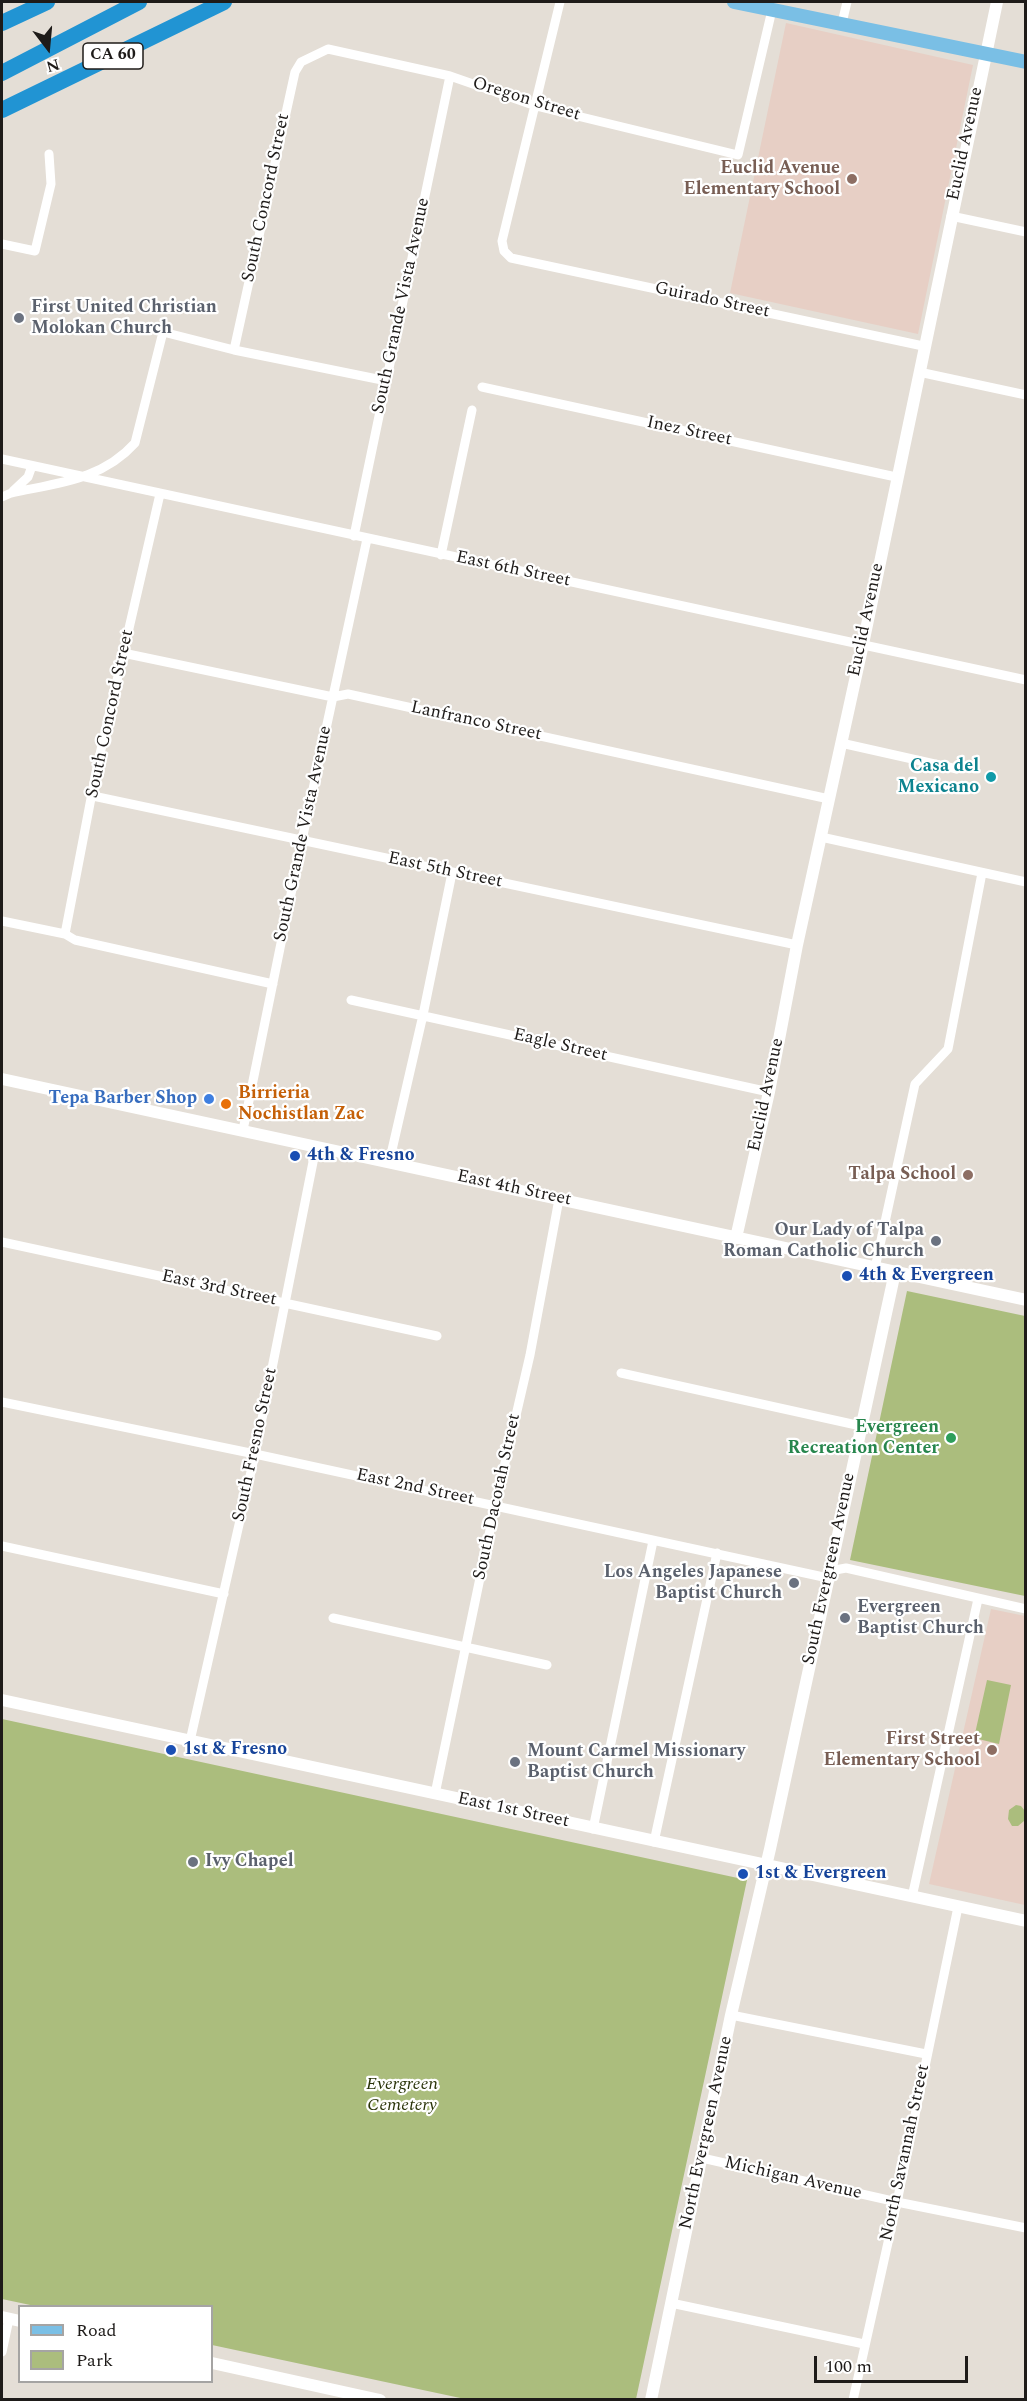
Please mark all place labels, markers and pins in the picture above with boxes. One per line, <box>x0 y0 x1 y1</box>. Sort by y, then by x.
place label: Euclid Avenue Elementary School <box>683 158 840 201</box>
marker: Euclid Avenue Elementary School <box>845 172 859 186</box>
place label: First United Christian Molokan Church <box>31 297 217 340</box>
marker: First United Christian Molokan Church <box>12 311 26 325</box>
place label: Casa del Mexicano <box>898 756 979 798</box>
marker: Casa del Mexicano <box>984 770 998 784</box>
place label: Birrieria Nochistlan Zac <box>238 1083 364 1126</box>
place label: Tepa Barber Shop <box>49 1088 197 1110</box>
marker: Tepa Barber Shop <box>202 1092 216 1106</box>
marker: Birrieria Nochistlan Zac <box>219 1097 233 1111</box>
place label: 4th & Fresno <box>307 1145 414 1167</box>
marker: 4th & Fresno <box>288 1149 302 1163</box>
place label: Talpa School <box>848 1164 956 1186</box>
marker: Talpa School <box>961 1168 975 1182</box>
place label: Our Lady of Talpa Roman Catholic Church <box>723 1220 924 1262</box>
marker: Our Lady of Talpa Roman Catholic Church <box>929 1234 943 1248</box>
place label: 4th & Evergreen <box>859 1265 994 1287</box>
marker: 4th & Evergreen <box>840 1269 854 1283</box>
place label: Evergreen Recreation Center <box>788 1417 939 1460</box>
marker: Evergreen Recreation Center <box>944 1431 958 1445</box>
place label: Los Angeles Japanese Baptist Church <box>604 1562 782 1604</box>
marker: Los Angeles Japanese Baptist Church <box>787 1576 801 1590</box>
place label: Evergreen Baptist Church <box>857 1597 984 1640</box>
marker: Evergreen Baptist Church <box>838 1611 852 1625</box>
place label: First Street Elementary School <box>823 1729 980 1772</box>
place label: 1st & Fresno <box>183 1739 287 1761</box>
place label: Mount Carmel Missionary Baptist Church <box>527 1741 745 1784</box>
marker: 1st & Fresno <box>164 1743 178 1757</box>
marker: First Street Elementary School <box>985 1743 999 1757</box>
marker: Mount Carmel Missionary Baptist Church <box>508 1755 522 1769</box>
place label: Ivy Chapel <box>205 1851 294 1873</box>
marker: Ivy Chapel <box>186 1855 200 1869</box>
place label: 1st & Evergreen <box>755 1863 887 1885</box>
marker: 1st & Evergreen <box>736 1867 750 1881</box>

